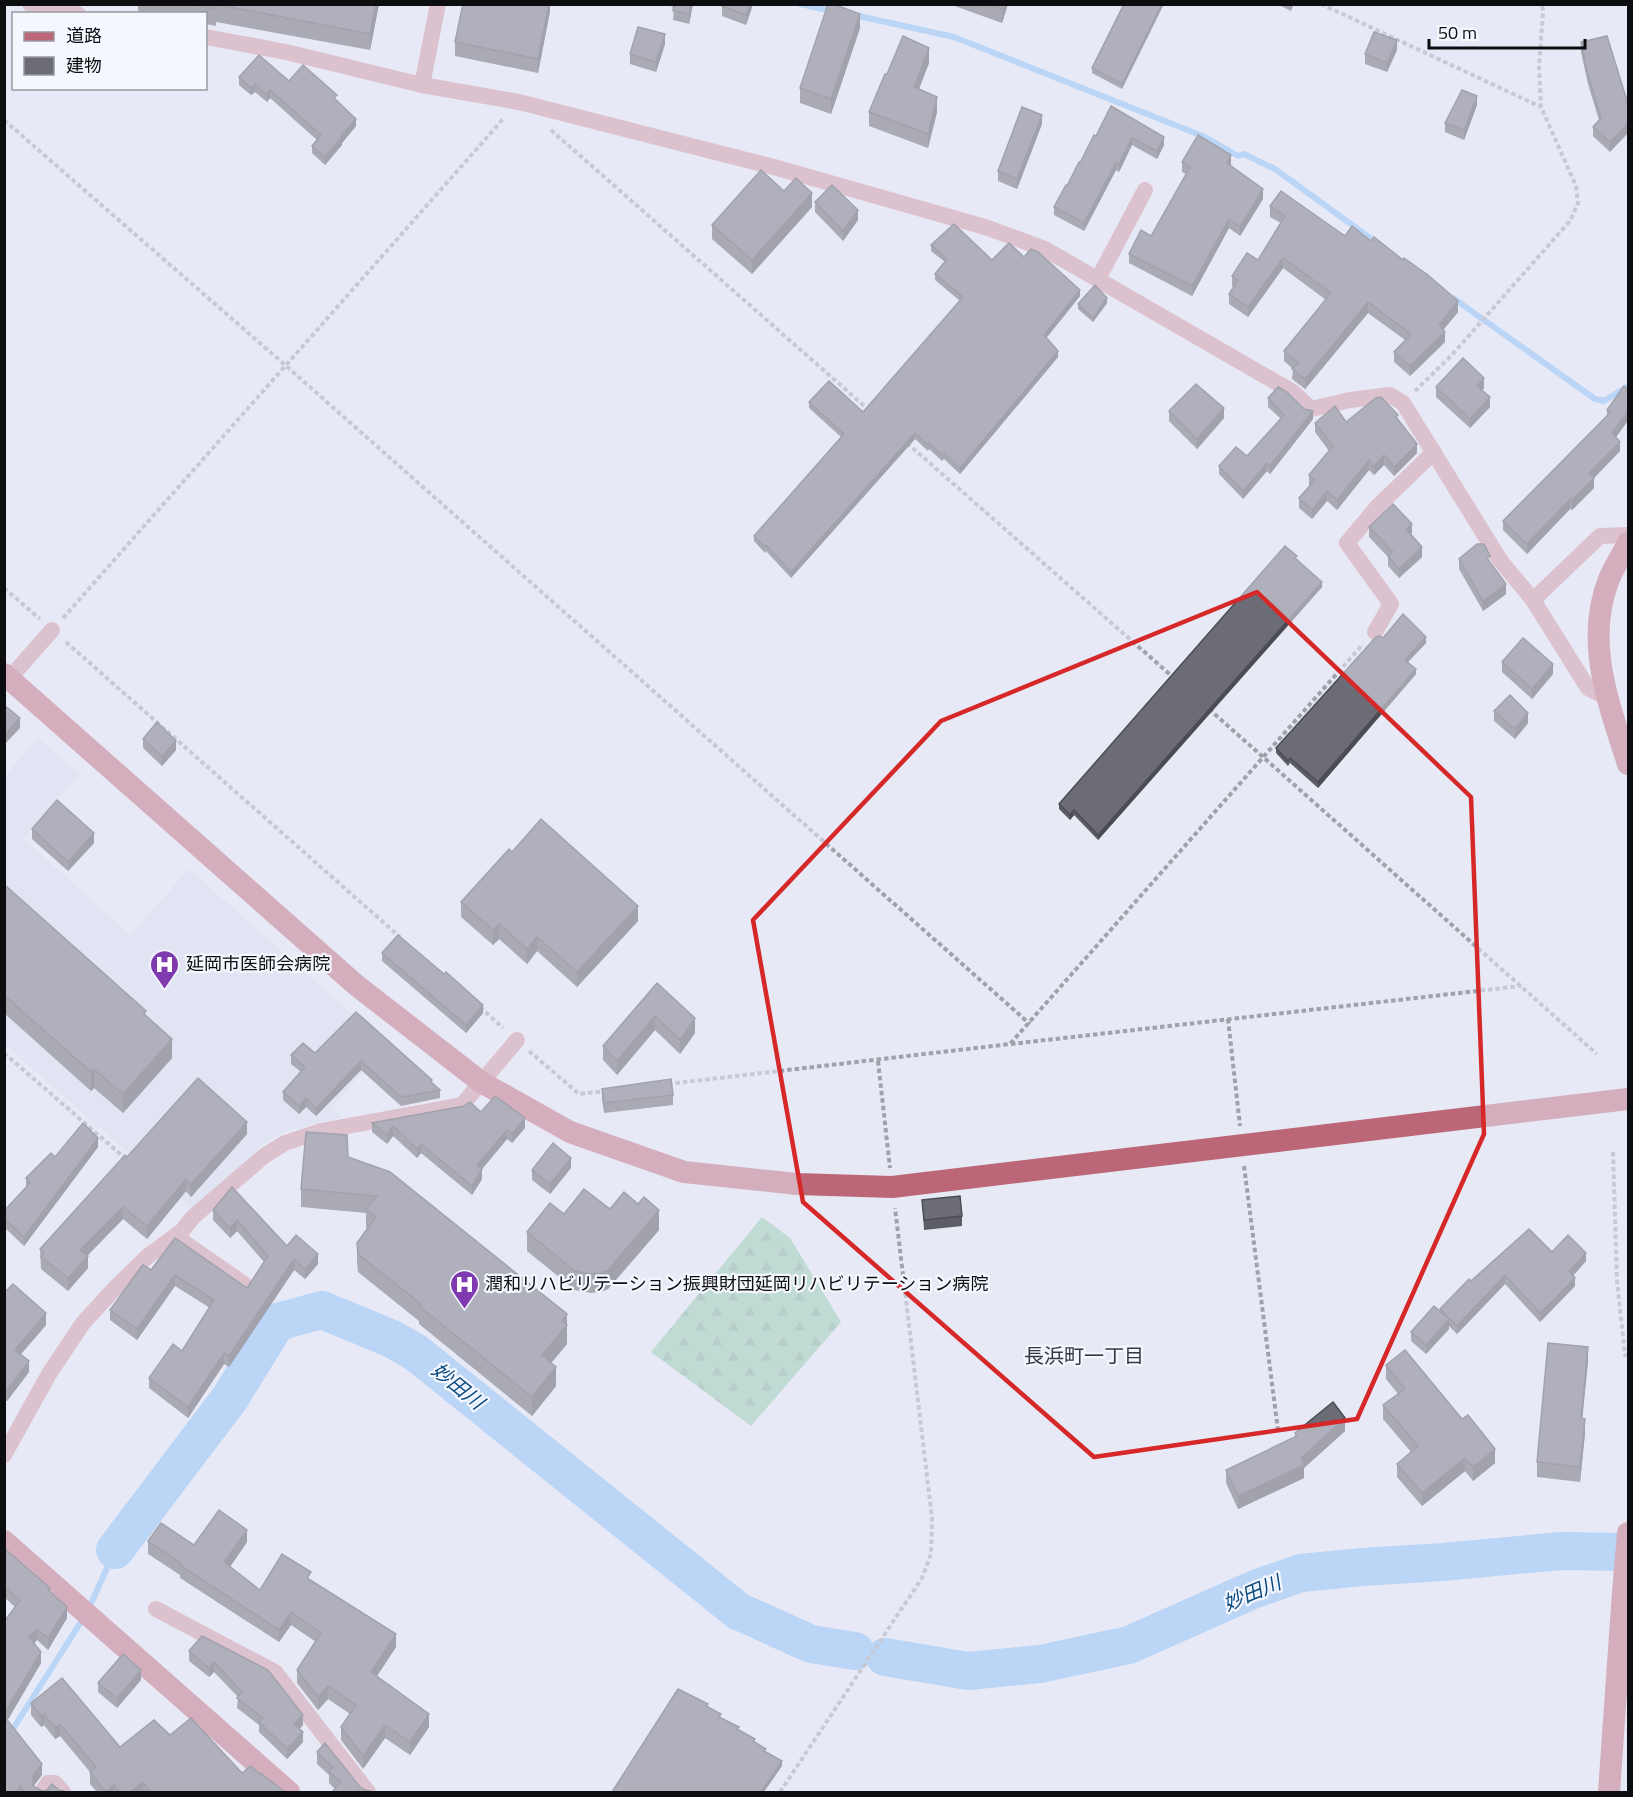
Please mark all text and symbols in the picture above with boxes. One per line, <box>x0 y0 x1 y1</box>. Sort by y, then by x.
legend <box>12 12 207 90</box>
scale bar <box>1429 12 1585 50</box>
text: 50 m <box>1438 19 1477 46</box>
text: 道路 <box>66 22 102 49</box>
text: 建物 <box>66 52 102 79</box>
hospital icon: 延岡市医師会病院 <box>149 948 181 990</box>
place label: 延岡市医師会病院 <box>186 950 330 977</box>
hospital icon: 潤和リハビリテーション振興財団延岡リハビリテーション病院 <box>448 1268 480 1310</box>
place label: 潤和リハビリテーション振興財団延岡リハビリテーション病院 <box>485 1270 988 1297</box>
district label: 長浜町一丁目 <box>1024 1340 1144 1371</box>
water label: 妙田川 <box>425 1355 493 1418</box>
water label: 妙田川 <box>1218 1566 1287 1619</box>

